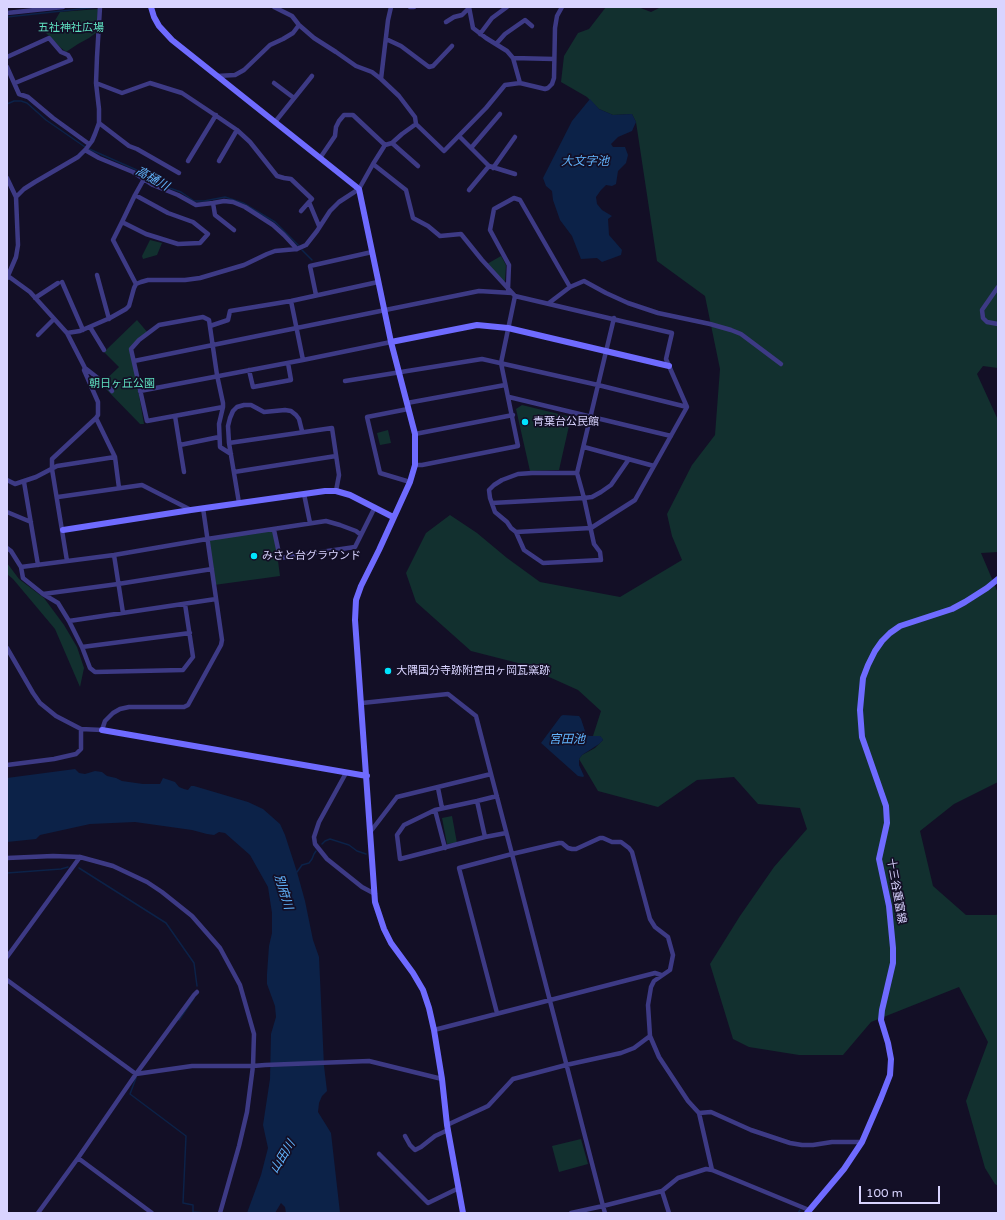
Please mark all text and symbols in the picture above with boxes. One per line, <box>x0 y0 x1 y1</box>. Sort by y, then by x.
park label: 五社神社広場 <box>38 21 104 35</box>
water label: 大文字池 <box>561 155 609 169</box>
water label: 高樋川 <box>133 164 171 194</box>
park label: 朝日ヶ丘公園 <box>89 377 155 391</box>
place label: 青葉台公民館 <box>533 415 599 429</box>
marker: 青葉台公民館 <box>520 417 530 427</box>
place label: みさと台グラウンド <box>262 549 361 563</box>
marker: みさと台グラウンド <box>249 551 259 561</box>
place label: 大隅国分寺跡附宮田ヶ岡瓦窯跡 <box>396 664 550 678</box>
marker: 大隅国分寺跡附宮田ヶ岡瓦窯跡 <box>383 666 393 676</box>
water label: 宮田池 <box>549 733 585 747</box>
street label: 十三谷重富線 <box>884 857 908 925</box>
water label: 別府川 <box>271 873 295 911</box>
water label: 山田川 <box>267 1138 299 1176</box>
scale bar <box>861 1178 942 1204</box>
text: 100 m <box>866 1186 903 1200</box>

